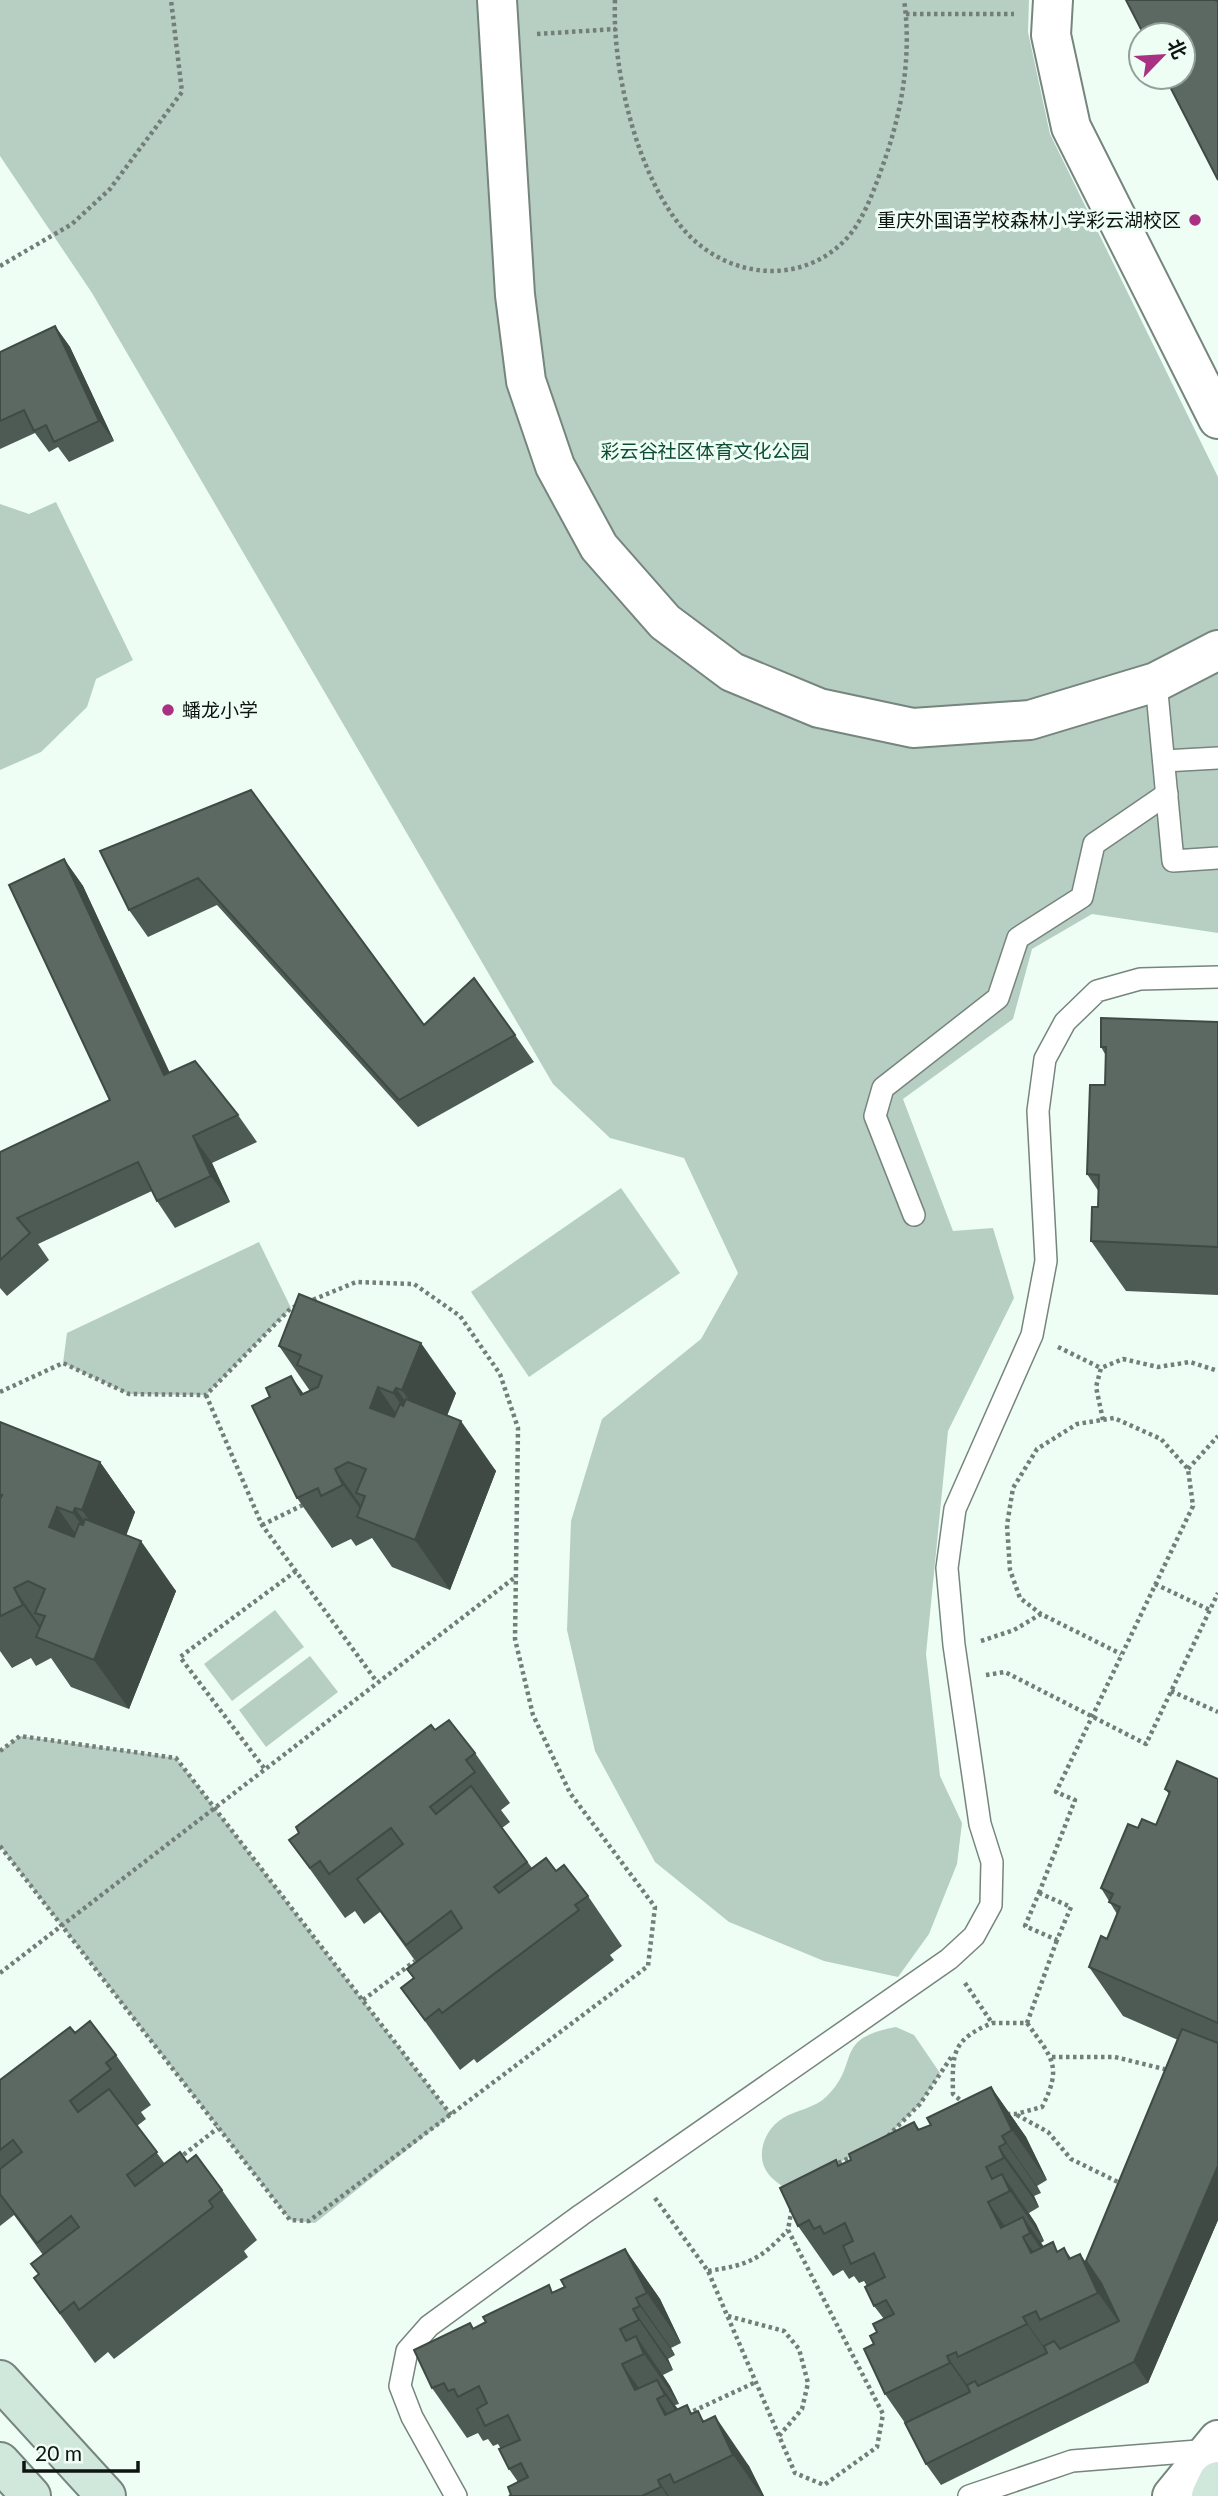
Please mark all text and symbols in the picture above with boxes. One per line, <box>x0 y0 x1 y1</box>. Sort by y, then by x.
north arrow <box>1127 21 1197 91</box>
text: 北 <box>1163 35 1192 62</box>
place label: 重庆外国语学校森林小学彩云湖校区 <box>877 208 1181 231</box>
marker: 重庆外国语学校森林小学彩云湖校区 <box>1187 212 1203 228</box>
park label: 彩云谷社区体育文化公园 <box>600 439 810 462</box>
place label: 蟠龙小学 <box>182 698 258 721</box>
marker: 蟠龙小学 <box>160 702 176 718</box>
scale bar <box>24 2430 138 2474</box>
text: 20 m <box>35 2440 82 2465</box>

